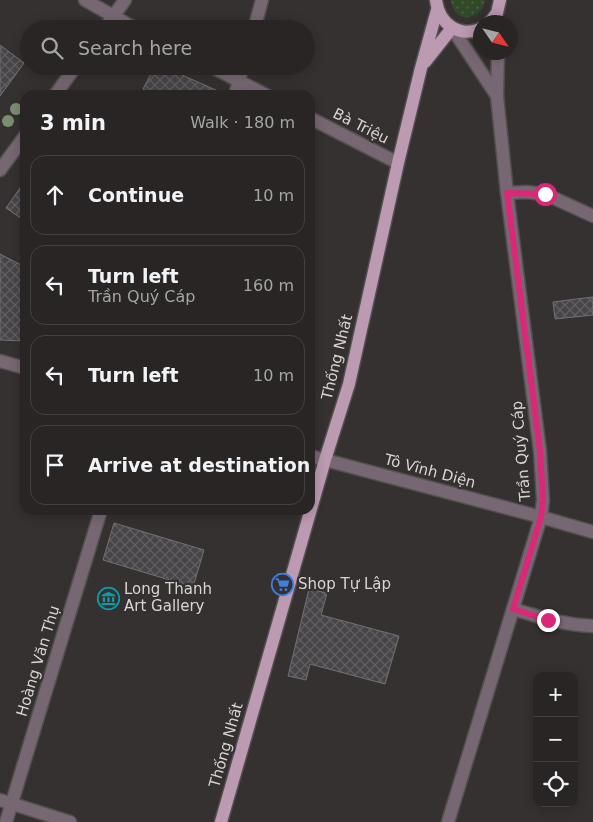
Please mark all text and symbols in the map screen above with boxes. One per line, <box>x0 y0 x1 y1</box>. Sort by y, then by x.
north arrow <box>473 15 518 60</box>
search box <box>20 20 315 75</box>
icon: search <box>38 34 66 62</box>
text: Search here <box>78 37 192 59</box>
street label: Bà Triệu <box>330 104 392 148</box>
text: 3 min <box>40 111 106 135</box>
text: Walk · 180 m <box>190 113 295 132</box>
icon: ahead <box>41 181 69 209</box>
route start <box>534 183 557 206</box>
text: Continue <box>88 184 184 206</box>
text: 10 m <box>253 186 294 205</box>
text: Turn left <box>88 265 179 287</box>
icon: left <box>41 271 69 299</box>
text: 160 m <box>243 276 294 295</box>
text: Trần Quý Cáp <box>88 287 195 306</box>
street label: Thống Nhất <box>317 312 356 403</box>
icon: left <box>41 361 69 389</box>
text: Turn left <box>88 364 179 386</box>
text: 10 m <box>253 366 294 385</box>
street label: Trần Quý Cáp <box>508 400 534 503</box>
street label: Tô Vĩnh Diện <box>381 450 478 492</box>
icon: arrive <box>41 451 69 479</box>
text: Arrive at destination <box>88 454 310 476</box>
supermarket icon: Shop Tự Lập <box>270 572 294 596</box>
place label: Shop Tự Lập <box>298 575 391 593</box>
place label: Long Thanh Art Gallery <box>124 580 212 615</box>
museum icon: Long Thanh Art Gallery <box>96 586 120 610</box>
street label: Hoàng Văn Thụ <box>13 603 63 719</box>
route end <box>537 609 560 632</box>
map controls <box>533 672 578 807</box>
button: + <box>533 672 578 717</box>
street label: Thống Nhất <box>205 700 247 790</box>
button: − <box>533 717 578 762</box>
button: locate <box>533 762 578 807</box>

